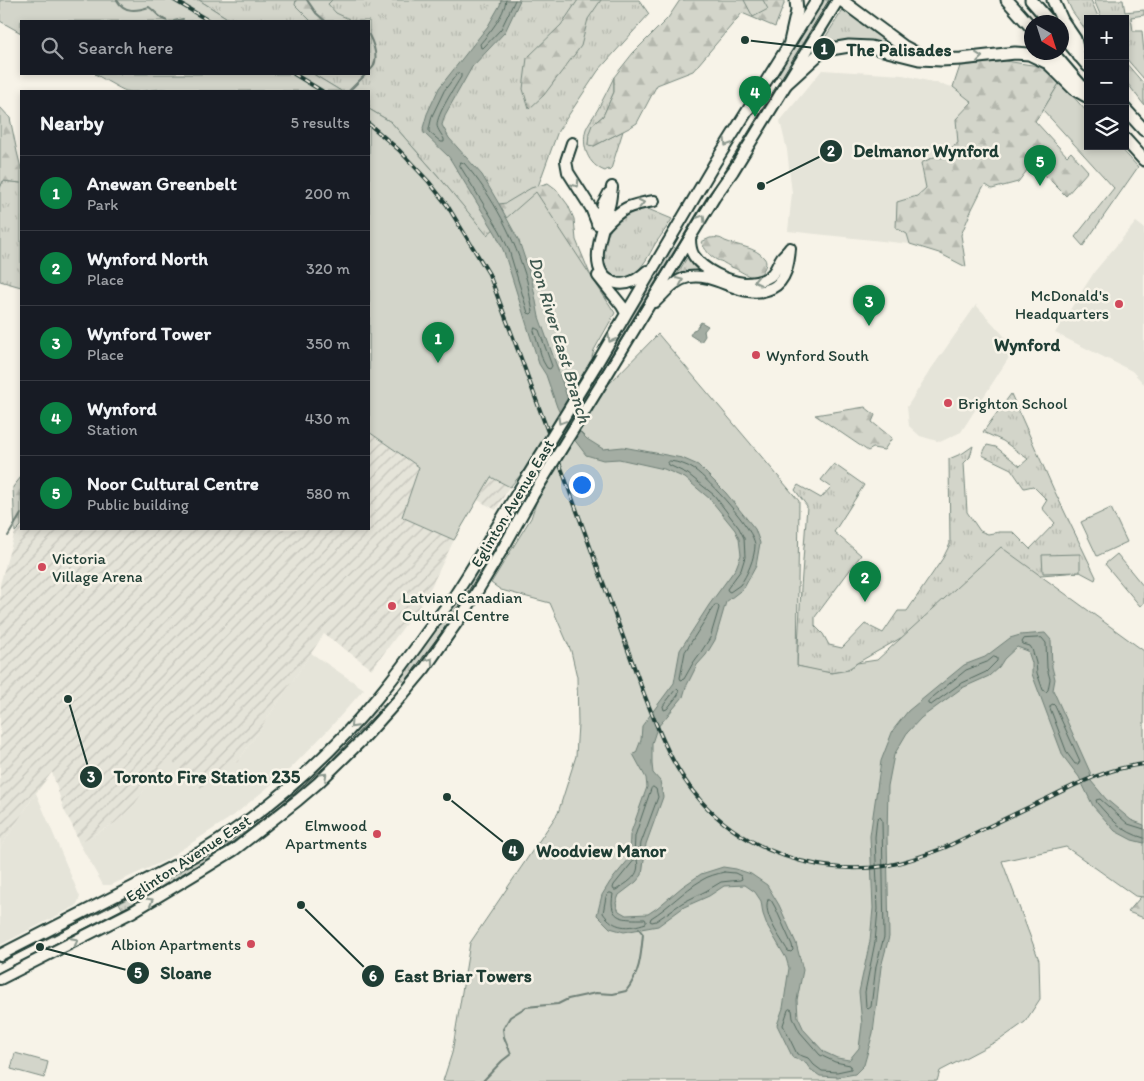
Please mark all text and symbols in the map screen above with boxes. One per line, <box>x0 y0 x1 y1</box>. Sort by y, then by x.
north arrow <box>1024 15 1069 60</box>
map controls <box>1084 15 1129 150</box>
button: + <box>1084 15 1129 60</box>
search box <box>20 20 370 75</box>
callout: The Palisades <box>812 33 961 66</box>
icon: search <box>38 34 66 62</box>
text: Search here <box>78 36 173 59</box>
text: The Palisades <box>845 39 952 61</box>
text: 1 <box>821 40 828 58</box>
one-way arrow <box>975 52 983 63</box>
button: − <box>1084 60 1129 105</box>
pin: 4 <box>739 76 771 117</box>
button: layers <box>1084 105 1129 150</box>
text: Nearby <box>40 110 104 135</box>
text: 5 results <box>290 113 350 132</box>
callout: Delmanor Wynford <box>818 134 1009 167</box>
one-way arrow <box>724 138 733 147</box>
text: Delmanor Wynford <box>853 140 999 162</box>
text: 2 <box>827 142 835 160</box>
pin: 5 <box>1024 145 1056 186</box>
text: Anewan Greenbelt <box>87 172 237 195</box>
one-way arrow <box>570 178 579 188</box>
text: 1 <box>52 184 60 203</box>
text: 200 m <box>305 184 350 203</box>
text: Park <box>87 195 118 214</box>
one-way arrow <box>636 198 645 209</box>
one-way arrow <box>696 214 705 223</box>
text: Wynford North <box>87 247 208 270</box>
water label: Don River East Branch <box>524 254 596 426</box>
text: 2 <box>52 259 60 278</box>
text: 320 m <box>306 259 350 278</box>
text: Place <box>87 270 124 289</box>
one-way arrow <box>753 275 761 285</box>
one-way arrow <box>675 277 684 288</box>
pin: 3 <box>853 285 885 326</box>
place label: McDonald's Headquarters <box>1015 286 1109 323</box>
marker: McDonald's Headquarters <box>1113 298 1125 310</box>
text: Wynford Tower <box>87 322 211 345</box>
pin: 1 <box>422 322 454 363</box>
text: 3 <box>52 334 60 353</box>
text: 350 m <box>306 334 350 353</box>
one-way arrow <box>607 334 617 343</box>
district label: Wynford <box>994 334 1060 356</box>
text: Place <box>87 345 124 364</box>
place label: Wynford South <box>766 346 869 365</box>
marker: Wynford South <box>750 349 762 361</box>
place label: Brighton School <box>958 394 1068 413</box>
text: Wynford <box>87 397 157 420</box>
marker: Brighton School <box>942 397 954 409</box>
text: 4 <box>51 409 61 428</box>
text: 430 m <box>305 409 350 428</box>
one-way arrow <box>558 416 568 425</box>
text: Station <box>87 420 138 439</box>
street label: Eglinton Avenue East <box>467 436 558 571</box>
text: Noor Cultural Centre <box>87 472 259 495</box>
your location <box>569 472 595 498</box>
text: 5 <box>52 484 60 503</box>
text: 580 m <box>306 484 350 503</box>
text: Public building <box>87 495 189 514</box>
place label: Victoria Village Arena <box>52 549 143 586</box>
marker: Victoria Village Arena <box>36 561 48 573</box>
pin: 2 <box>849 561 881 602</box>
place label: Latvian Canadian Cultural Centre <box>402 588 522 625</box>
marker: Latvian Canadian Cultural Centre <box>386 600 398 612</box>
one-way arrow <box>424 658 432 667</box>
one-way arrow <box>350 720 359 729</box>
callout: Toronto Fire Station 235 <box>78 761 310 794</box>
text: Toronto Fire Station 235 <box>113 766 301 788</box>
text: 3 <box>87 768 95 786</box>
one-way arrow <box>319 773 328 782</box>
street label: Eglinton Avenue East <box>122 811 255 906</box>
place label: Elmwood Apartments <box>285 816 367 853</box>
marker: Elmwood Apartments <box>371 828 383 840</box>
callout: Woodview Manor <box>501 834 676 867</box>
text: Woodview Manor <box>536 840 667 862</box>
text: 4 <box>508 842 518 860</box>
one-way arrow <box>145 898 154 908</box>
place label: Albion Apartments <box>111 935 241 954</box>
one-way arrow <box>69 937 78 947</box>
marker: Albion Apartments <box>245 938 257 950</box>
callout: Sloane <box>125 956 222 989</box>
callout: East Briar Towers <box>361 959 540 992</box>
text: Sloane <box>160 962 212 984</box>
text: 5 <box>134 964 142 982</box>
text: East Briar Towers <box>394 965 532 987</box>
text: 6 <box>369 967 377 985</box>

